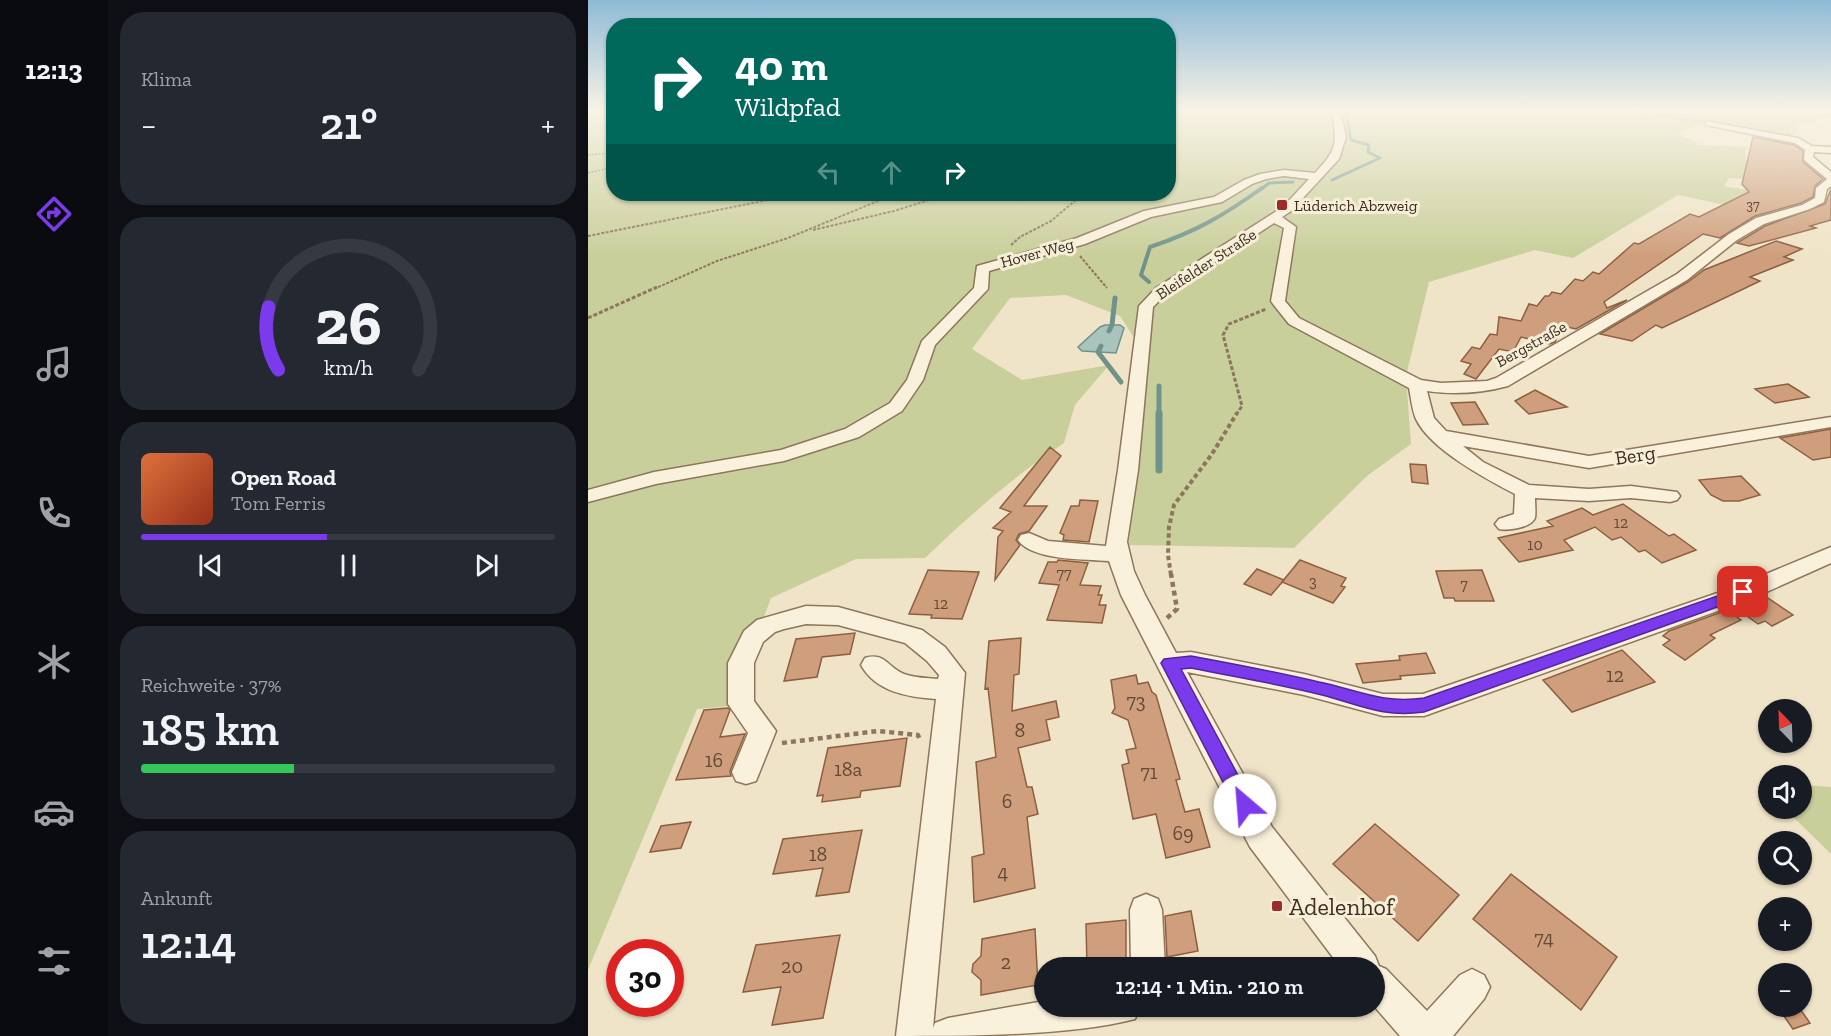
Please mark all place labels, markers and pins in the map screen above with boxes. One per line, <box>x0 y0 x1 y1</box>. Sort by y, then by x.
place label: Lüderich Abzweig <box>1294 196 1418 215</box>
marker: Lüderich Abzweig <box>1275 198 1289 212</box>
pin <box>1717 566 1768 617</box>
place label: Adelenhof <box>1289 892 1396 921</box>
marker: Adelenhof <box>1270 899 1284 913</box>

